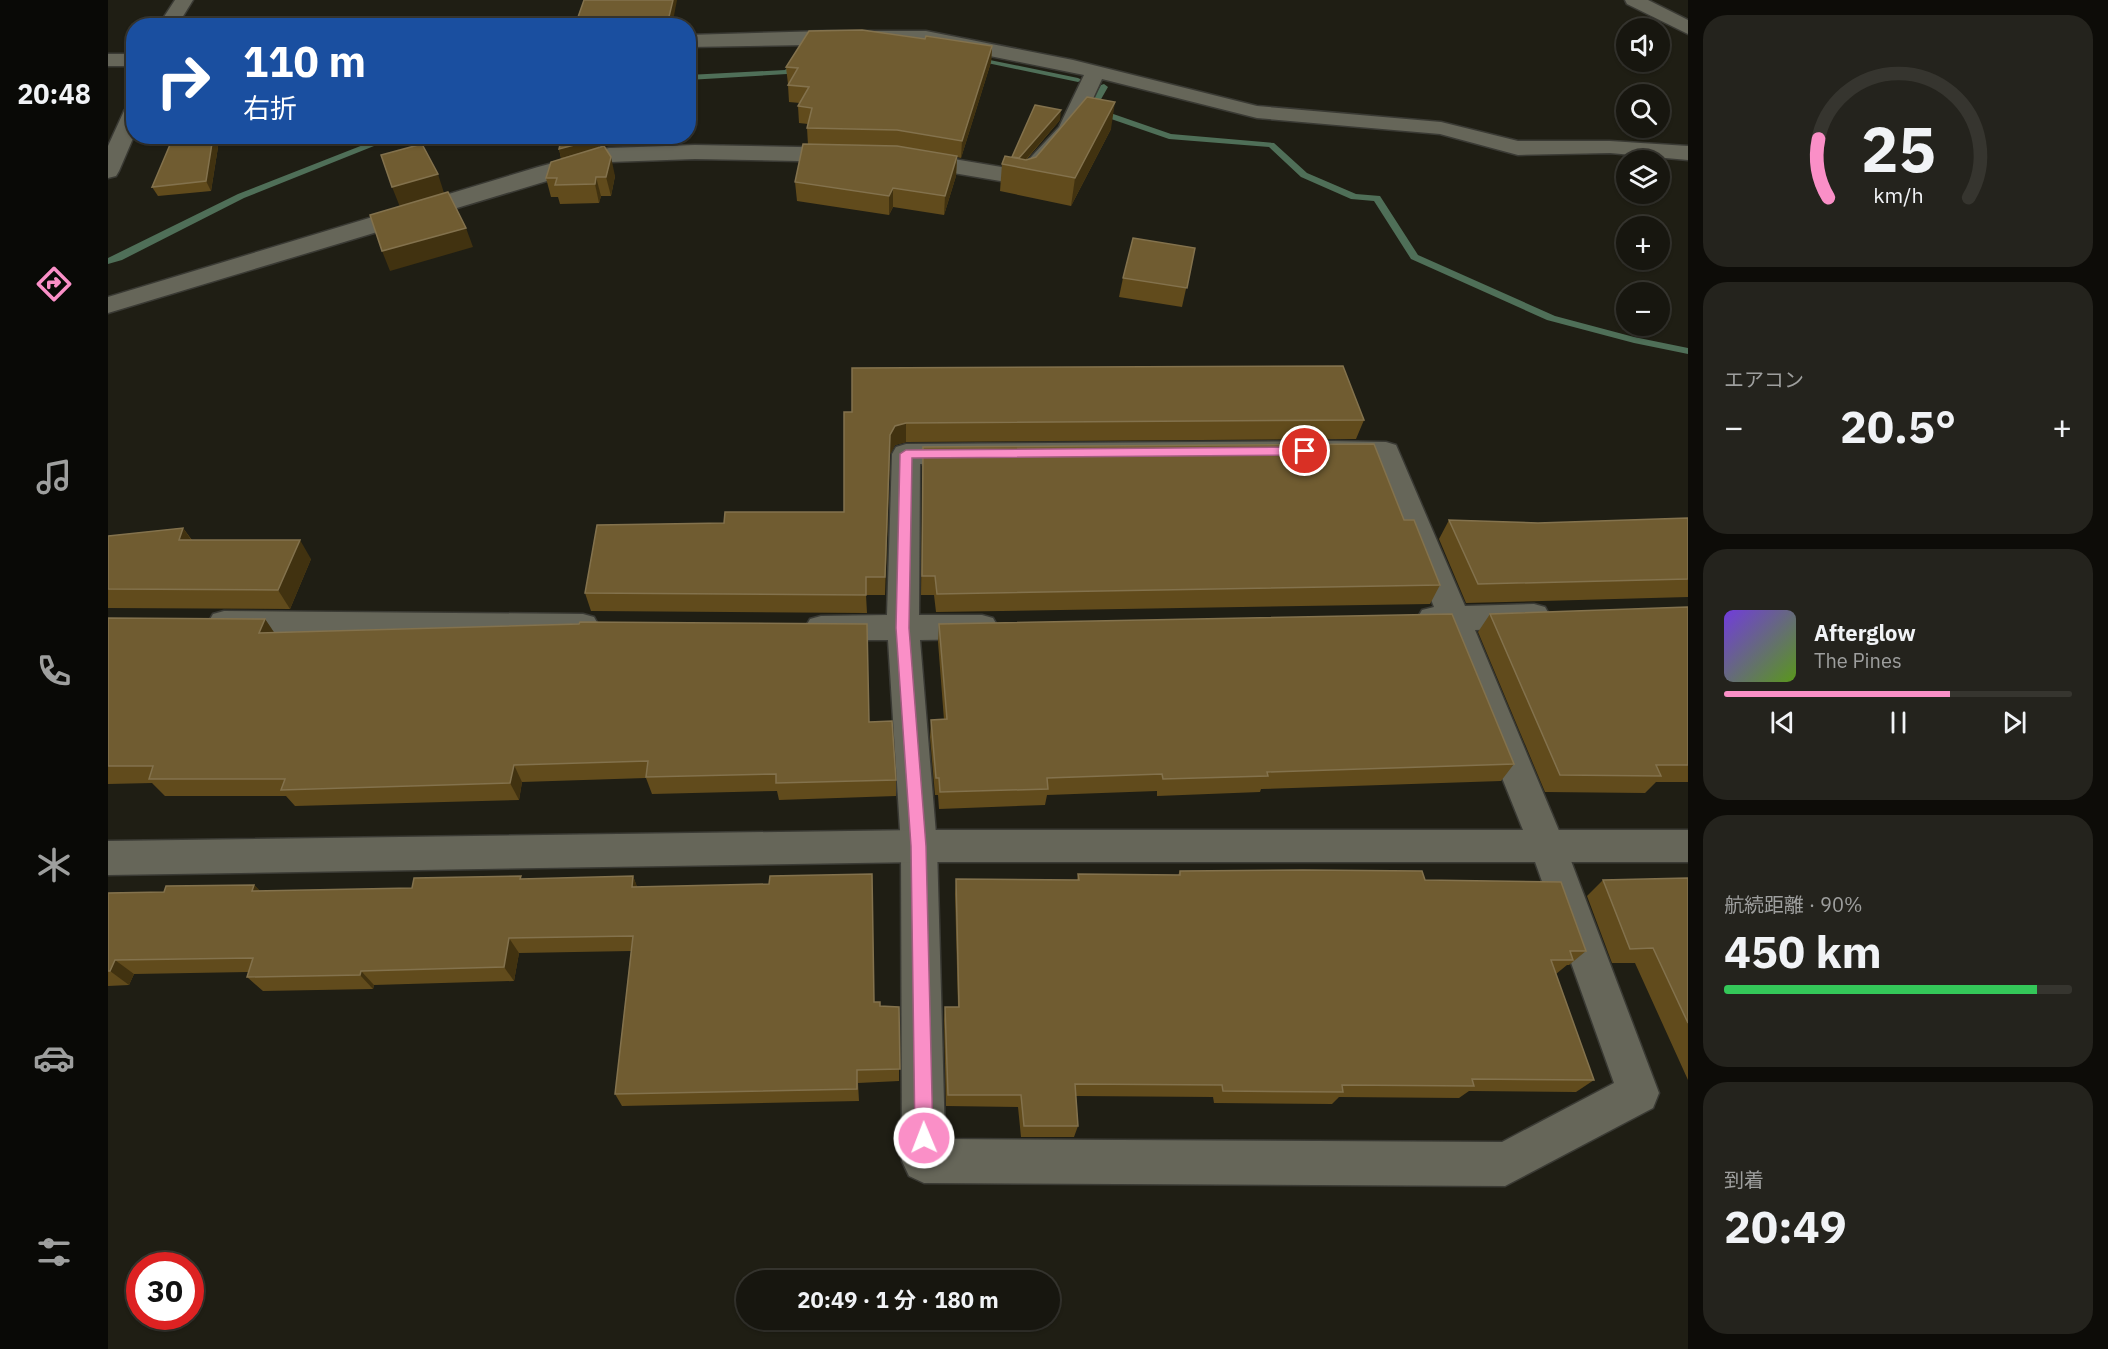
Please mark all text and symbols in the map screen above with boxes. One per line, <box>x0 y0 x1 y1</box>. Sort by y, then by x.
map controls <box>1616 18 1670 336</box>
button: sound <box>1616 18 1670 72</box>
text: 110 m <box>243 34 366 89</box>
icon: right <box>144 42 222 120</box>
text: 20:48 <box>17 76 91 111</box>
button: search <box>1616 84 1670 138</box>
text: 右折 <box>243 90 297 125</box>
text: 25 <box>1861 108 1935 189</box>
button: layers <box>1616 150 1670 204</box>
text: km/h <box>1873 181 1923 209</box>
button: + <box>1616 216 1670 270</box>
icon: directions <box>33 263 75 305</box>
button: − <box>1616 282 1670 336</box>
text: エアコン <box>1724 366 1804 393</box>
text: 20.5° <box>1840 397 1956 455</box>
text: − <box>1724 405 1744 448</box>
text: + <box>2052 405 2072 448</box>
pin <box>1279 425 1330 476</box>
icon: arrive <box>1288 434 1321 467</box>
icon: music <box>33 456 75 498</box>
text: Afterglow <box>1814 618 1916 647</box>
text: The Pines <box>1814 647 1902 674</box>
icon: phone <box>33 650 75 692</box>
icon: previous <box>1766 706 1799 739</box>
icon: pause <box>1882 706 1915 739</box>
icon: next <box>1998 706 2031 739</box>
icon: climate <box>33 844 75 886</box>
text: 航続距離 · 90% <box>1724 891 1863 918</box>
text: 450 km <box>1724 922 1882 980</box>
icon: car <box>33 1037 75 1079</box>
position arrow <box>892 1106 956 1170</box>
text: 到着 <box>1724 1166 1764 1193</box>
text: 20:49 <box>1724 1197 1847 1255</box>
icon: filters <box>33 1231 75 1273</box>
speed limit sign: 30 <box>126 1252 204 1330</box>
text: 20:49 · 1 分 · 180 m <box>797 1285 999 1314</box>

